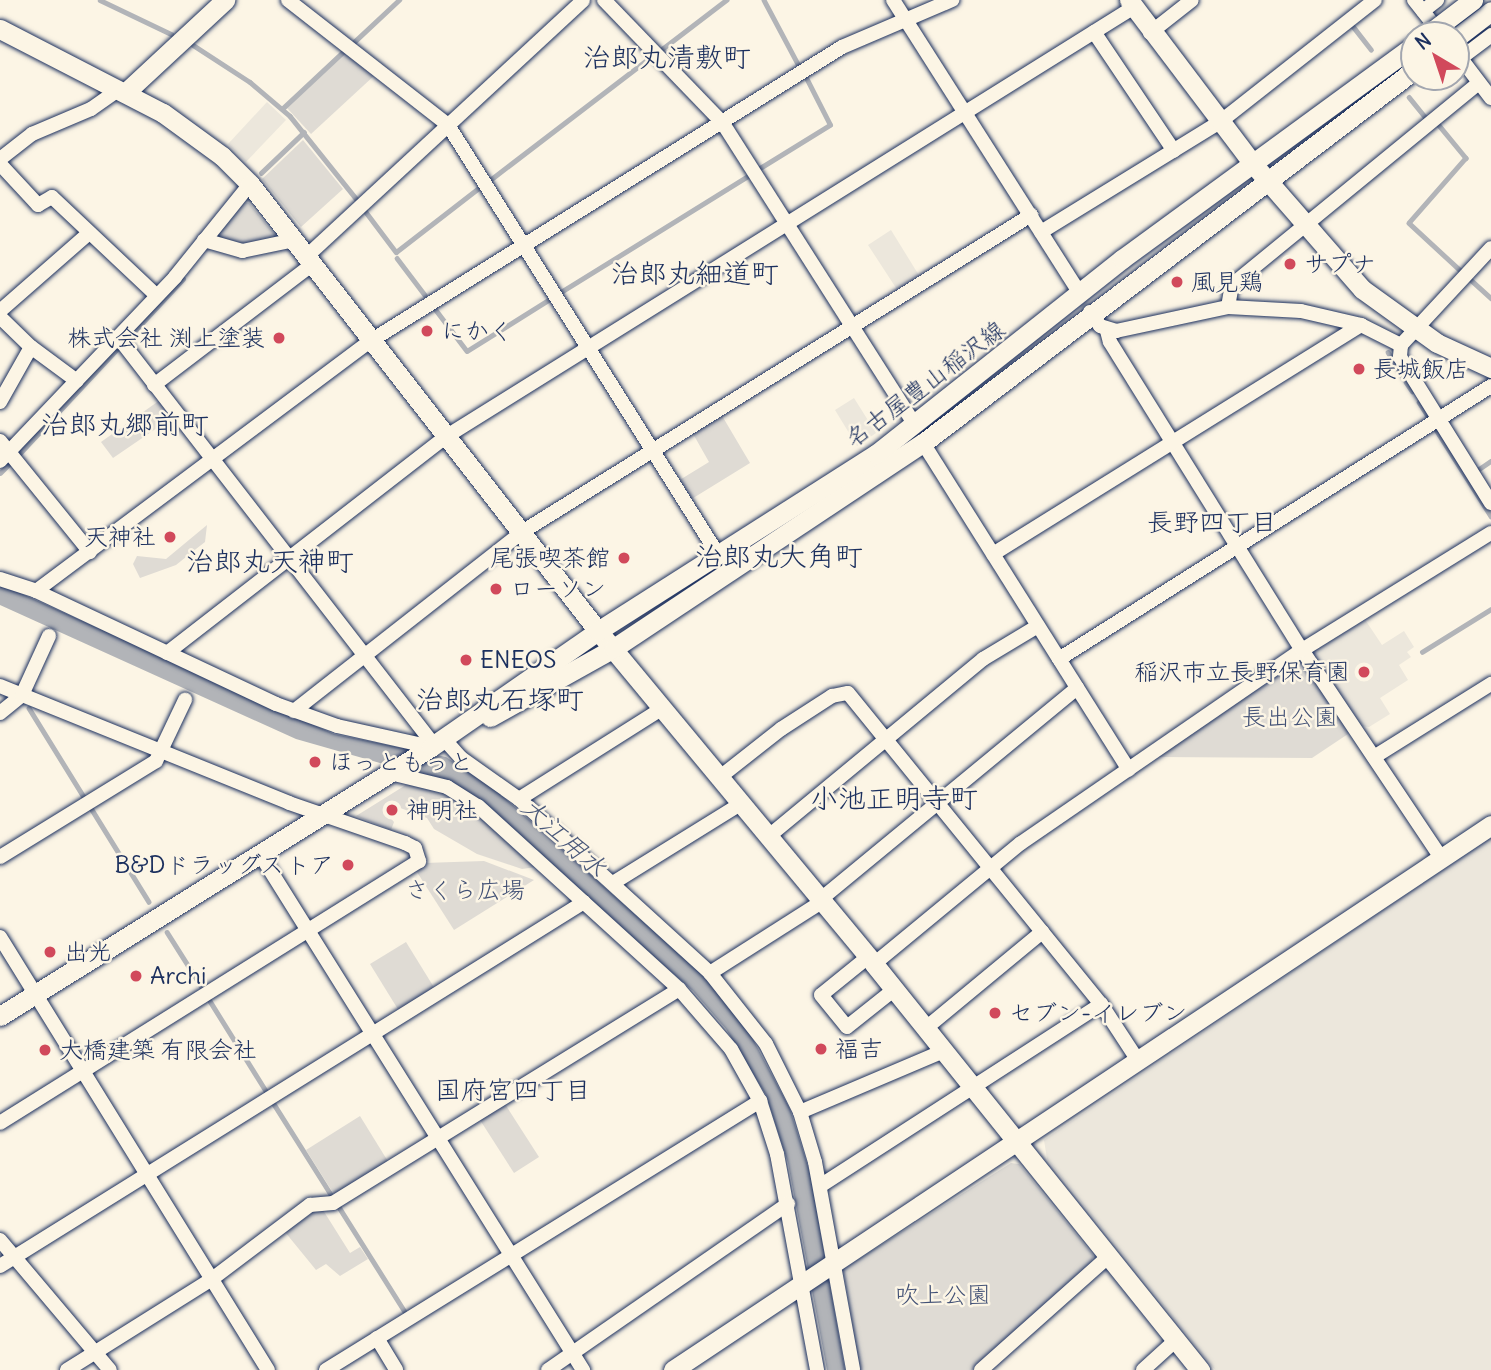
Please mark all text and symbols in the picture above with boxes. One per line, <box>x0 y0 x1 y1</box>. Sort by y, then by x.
north arrow <box>1400 21 1470 91</box>
text: N <box>1410 28 1436 55</box>
district label: 治郎丸清敷町 <box>583 40 751 74</box>
place label: サプナ <box>1304 250 1376 278</box>
district label: 治郎丸細道町 <box>611 256 779 290</box>
marker: サプナ <box>1282 256 1298 272</box>
place label: 風見鶏 <box>1191 268 1263 296</box>
marker: 風見鶏 <box>1169 274 1185 290</box>
street label: 名古屋豊山稲沢線 <box>840 315 1010 453</box>
place label: にかく <box>441 317 513 345</box>
marker: にかく <box>419 323 435 339</box>
place label: 株式会社 渕上塗装 <box>67 324 265 352</box>
marker: 株式会社 渕上塗装 <box>271 330 287 346</box>
place label: 長城飯店 <box>1373 355 1469 383</box>
marker: 長城飯店 <box>1351 361 1367 377</box>
district label: 治郎丸郷前町 <box>41 407 209 441</box>
district label: 長野四丁目 <box>1147 506 1277 538</box>
place label: 天神社 <box>84 523 156 551</box>
marker: 天神社 <box>162 529 178 545</box>
district label: 治郎丸大角町 <box>695 539 863 573</box>
district label: 治郎丸天神町 <box>186 544 354 578</box>
place label: 尾張喫茶館 <box>490 544 610 572</box>
marker: 尾張喫茶館 <box>616 550 632 566</box>
place label: ローソン <box>510 575 606 603</box>
marker: ローソン <box>488 581 504 597</box>
place label: ENEOS <box>480 646 556 674</box>
marker: ENEOS <box>458 652 474 668</box>
place label: 稲沢市立長野保育園 <box>1134 658 1350 686</box>
marker: 稲沢市立長野保育園 <box>1356 664 1372 680</box>
district label: 治郎丸石塚町 <box>416 682 584 716</box>
park label: 長出公園 <box>1242 703 1338 731</box>
place label: ほっともっと <box>329 748 473 776</box>
marker: ほっともっと <box>307 754 323 770</box>
district label: 小池正明寺町 <box>810 781 978 815</box>
water label: 大江用水 <box>515 791 613 883</box>
place label: 神明社 <box>406 796 478 824</box>
marker: 神明社 <box>384 802 400 818</box>
place label: B&Dドラッグストア <box>115 851 334 879</box>
marker: B&Dドラッグストア <box>340 857 356 873</box>
park label: さくら広場 <box>405 876 525 904</box>
place label: 出光 <box>64 938 112 966</box>
marker: 出光 <box>42 944 58 960</box>
place label: Archi <box>150 962 206 990</box>
marker: Archi <box>128 968 144 984</box>
place label: セブン-イレブン <box>1009 999 1187 1027</box>
marker: セブン-イレブン <box>987 1005 1003 1021</box>
place label: 福吉 <box>835 1035 883 1063</box>
place label: 大橋建築 有限会社 <box>59 1036 257 1064</box>
marker: 福吉 <box>813 1041 829 1057</box>
marker: 大橋建築 有限会社 <box>37 1042 53 1058</box>
district label: 国府宮四丁目 <box>435 1074 591 1106</box>
park label: 吹上公園 <box>895 1281 991 1309</box>

